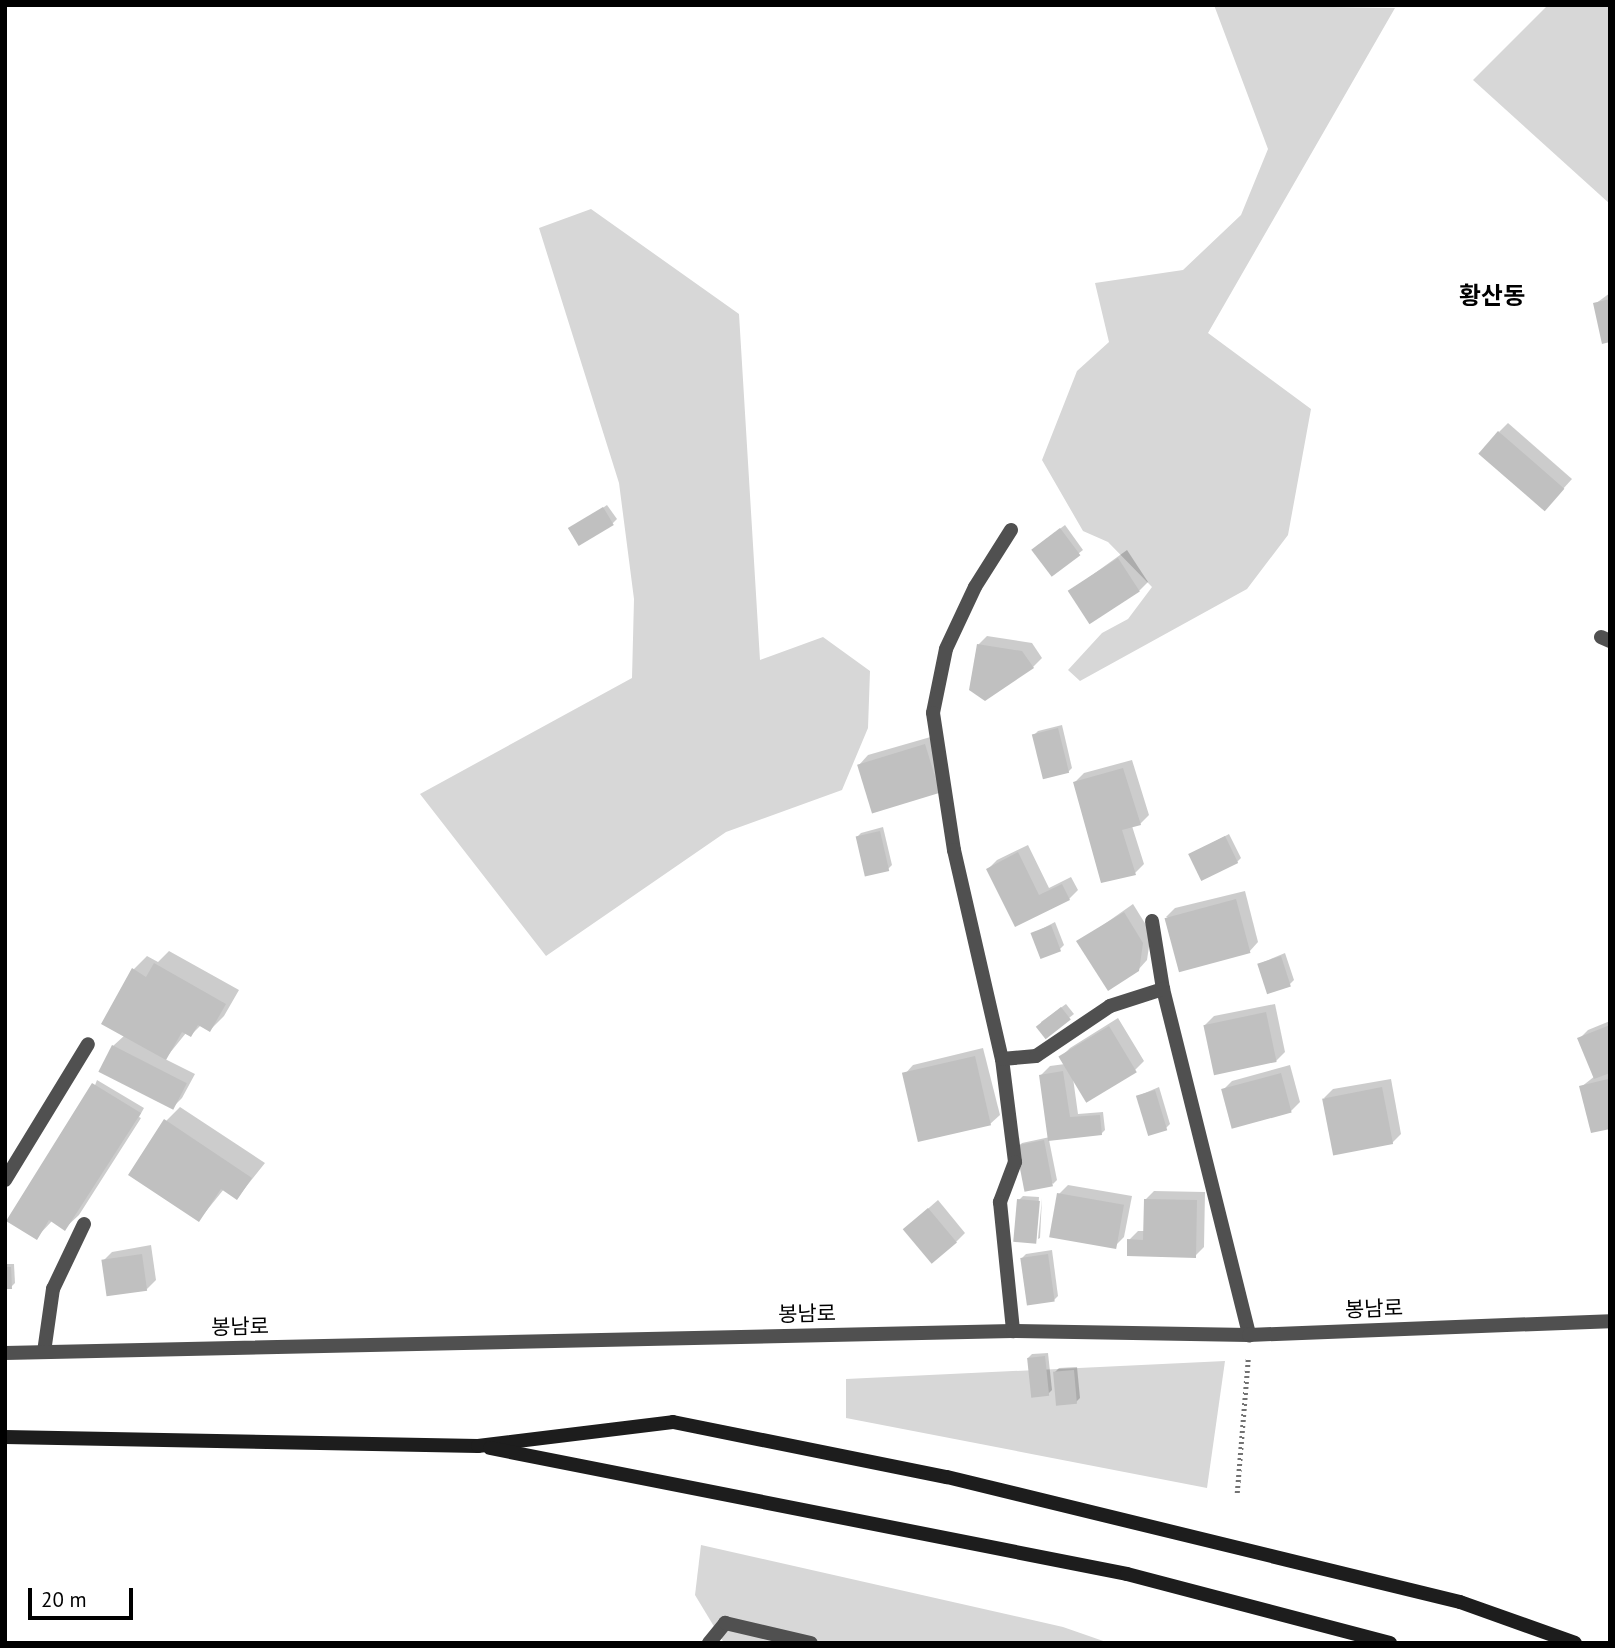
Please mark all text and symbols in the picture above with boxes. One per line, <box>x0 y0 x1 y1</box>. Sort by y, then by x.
district label: 황산동 <box>1459 282 1525 310</box>
street label: 봉남로 <box>1345 1295 1403 1323</box>
street label: 봉남로 <box>778 1301 836 1327</box>
street label: 봉남로 <box>211 1314 269 1340</box>
scale bar <box>32 1574 136 1618</box>
text: 20 m <box>41 1586 87 1613</box>

